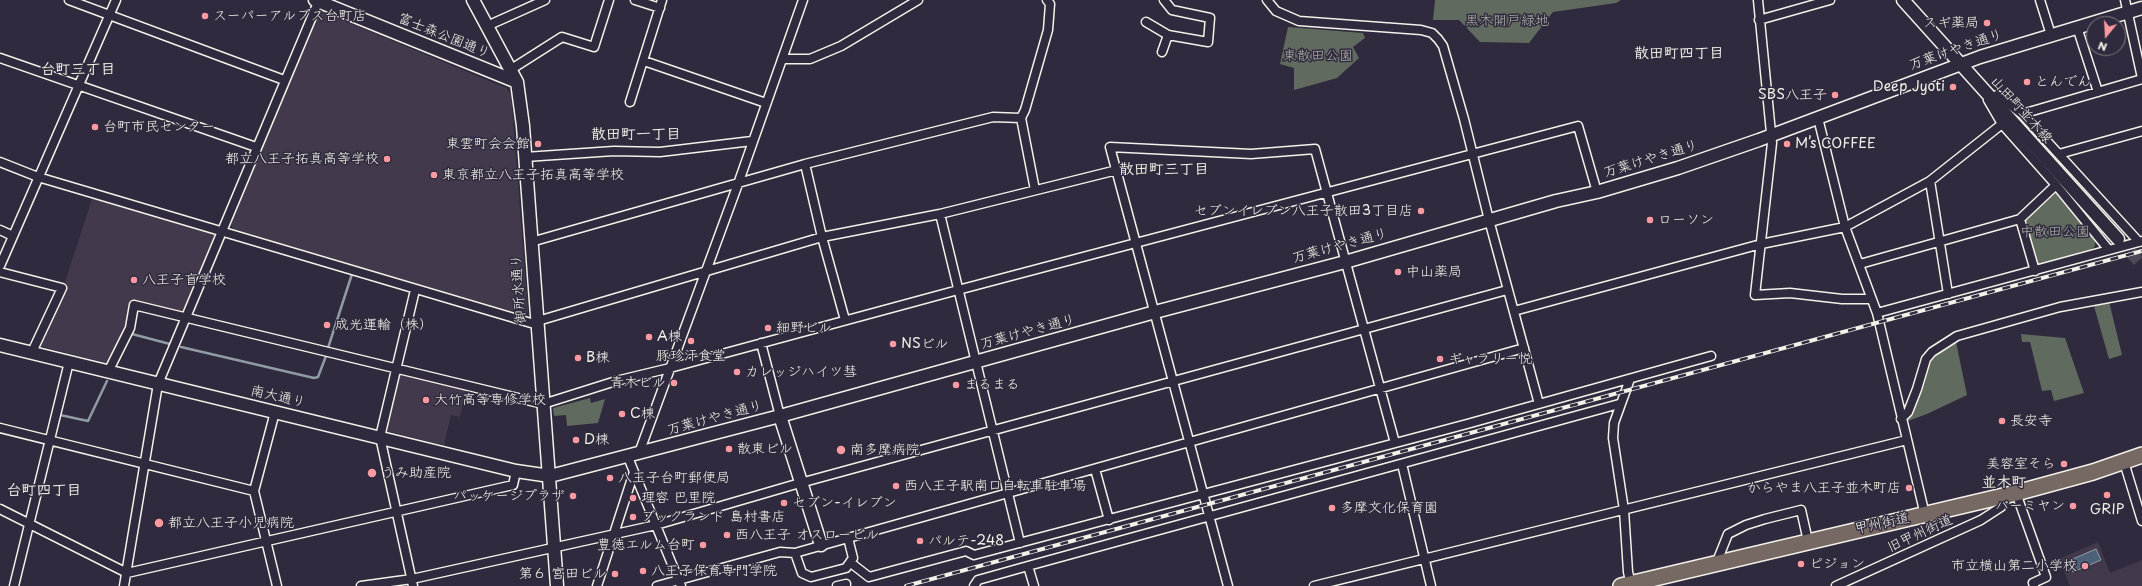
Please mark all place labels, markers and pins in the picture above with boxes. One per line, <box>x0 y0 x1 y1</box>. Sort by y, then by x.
place label: スーパーアルプス台町店 <box>213 8 366 24</box>
marker: スーパーアルプス台町店 <box>200 11 210 21</box>
place label: スギ薬局 <box>1923 15 1979 31</box>
marker: スギ薬局 <box>1982 18 1992 28</box>
place label: とんでん <box>2035 74 2091 90</box>
marker: とんでん <box>2022 77 2032 87</box>
place label: Deep Jyoti <box>1873 79 1945 95</box>
marker: Deep Jyoti <box>1948 82 1958 92</box>
place label: SBS八王子 <box>1758 87 1827 103</box>
marker: SBS八王子 <box>1830 90 1840 100</box>
place label: 台町市民センター <box>103 119 215 135</box>
marker: 台町市民センター <box>90 122 100 132</box>
place label: 東雲町会会館 <box>446 136 530 152</box>
place label: M’s COFFEE <box>1795 136 1876 152</box>
marker: 東雲町会会館 <box>533 139 543 149</box>
marker: M’s COFFEE <box>1782 139 1792 149</box>
place label: 都立八王子拓真高等学校 <box>225 151 379 167</box>
marker: 都立八王子拓真高等学校 <box>382 154 392 164</box>
place label: 東京都立八王子拓真高等学校 <box>442 167 624 183</box>
marker: 東京都立八王子拓真高等学校 <box>429 170 439 180</box>
place label: セブンイレブン八王子散田3丁目店 <box>1194 203 1413 219</box>
marker: セブンイレブン八王子散田3丁目店 <box>1416 206 1426 216</box>
place label: ローソン <box>1658 212 1714 228</box>
marker: ローソン <box>1645 215 1655 225</box>
place label: 中山薬局 <box>1406 264 1462 280</box>
marker: 中山薬局 <box>1393 267 1403 277</box>
place label: 八王子盲学校 <box>142 272 226 288</box>
marker: 八王子盲学校 <box>129 275 139 285</box>
place label: 成光運輸（株） <box>335 317 433 333</box>
marker: 成光運輸（株） <box>322 320 332 330</box>
place label: 細野ビル <box>776 320 832 336</box>
marker: 細野ビル <box>763 323 773 333</box>
place label: A棟 <box>657 329 682 345</box>
marker: A棟 <box>644 332 654 342</box>
marker: 豚珍汗食堂 <box>686 336 696 346</box>
place label: NSビル <box>901 336 949 352</box>
marker: NSビル <box>888 339 898 349</box>
place label: 豚珍汗食堂 <box>656 348 726 364</box>
place label: B棟 <box>586 350 609 366</box>
place label: ギャラリー悦 <box>1448 351 1532 367</box>
marker: B棟 <box>573 353 583 363</box>
marker: ギャラリー悦 <box>1435 354 1445 364</box>
place label: カレッジハイツ彗 <box>745 364 857 380</box>
marker: カレッジハイツ彗 <box>732 367 742 377</box>
place label: 青木ビル <box>610 375 666 391</box>
place label: まるまる <box>964 377 1020 393</box>
marker: 青木ビル <box>669 378 679 388</box>
marker: まるまる <box>951 380 961 390</box>
place label: 大竹高等専修学校 <box>434 392 546 408</box>
marker: 大竹高等専修学校 <box>421 395 431 405</box>
place label: C棟 <box>630 406 655 422</box>
marker: C棟 <box>617 409 627 419</box>
place label: 長安寺 <box>2010 413 2052 429</box>
marker: 長安寺 <box>1997 416 2007 426</box>
place label: D棟 <box>584 432 609 448</box>
marker: D棟 <box>571 435 581 445</box>
place label: 散東ビル <box>737 441 793 457</box>
place label: 南多摩病院 <box>850 442 920 458</box>
marker: 散東ビル <box>724 444 734 454</box>
marker: 南多摩病院 <box>835 444 847 456</box>
place label: 美容室そら <box>1986 456 2056 472</box>
marker: 美容室そら <box>2059 459 2069 469</box>
place label: うみ助産院 <box>381 465 451 481</box>
marker: うみ助産院 <box>366 467 378 479</box>
place label: 八王子台町郵便局 <box>618 470 730 486</box>
marker: 八王子台町郵便局 <box>605 473 615 483</box>
place label: 西八王子駅南口自転車駐車場 <box>904 478 1086 494</box>
place label: からやま八王子並木町店 <box>1747 480 1901 496</box>
marker: 西八王子駅南口自転車駐車場 <box>891 481 901 491</box>
marker: からやま八王子並木町店 <box>1904 483 1914 493</box>
place label: パッケージプラザ <box>453 488 565 504</box>
place label: 理容 巴里院 <box>641 490 716 506</box>
marker: GRIP <box>2102 490 2112 500</box>
marker: パッケージプラザ <box>568 491 578 501</box>
marker: 理容 巴里院 <box>628 493 638 503</box>
place label: セブン-イレブン <box>792 495 897 511</box>
marker: セブン-イレブン <box>779 498 789 508</box>
place label: バーミヤン <box>1995 498 2065 514</box>
place label: 多摩文化保育園 <box>1340 500 1438 516</box>
marker: バーミヤン <box>2068 501 2078 511</box>
place label: GRIP <box>2090 502 2124 518</box>
marker: 多摩文化保育園 <box>1327 503 1337 513</box>
place label: ブックランド 島村書店 <box>641 509 786 525</box>
marker: ブックランド 島村書店 <box>628 512 638 522</box>
place label: 都立八王子小児病院 <box>168 515 294 531</box>
marker: 都立八王子小児病院 <box>153 517 165 529</box>
place label: 西八王子 オスロービル <box>735 527 880 543</box>
marker: 西八王子 オスロービル <box>722 530 732 540</box>
place label: パルテ-248 <box>928 533 1004 549</box>
marker: パルテ-248 <box>915 536 925 546</box>
place label: 豊徳エルム台町 <box>597 537 695 553</box>
marker: 豊徳エルム台町 <box>698 540 708 550</box>
place label: ピジョン <box>1809 556 1865 572</box>
place label: 市立横山第二小学校 <box>1951 558 2077 574</box>
marker: ピジョン <box>1796 559 1806 569</box>
marker: 市立横山第二小学校 <box>2080 561 2090 571</box>
place label: 八王子保育専門学院 <box>651 563 777 579</box>
place label: 第６ 宮田ビル <box>518 566 607 582</box>
marker: 八王子保育専門学院 <box>638 566 648 576</box>
marker: 第６ 宮田ビル <box>610 569 620 579</box>

